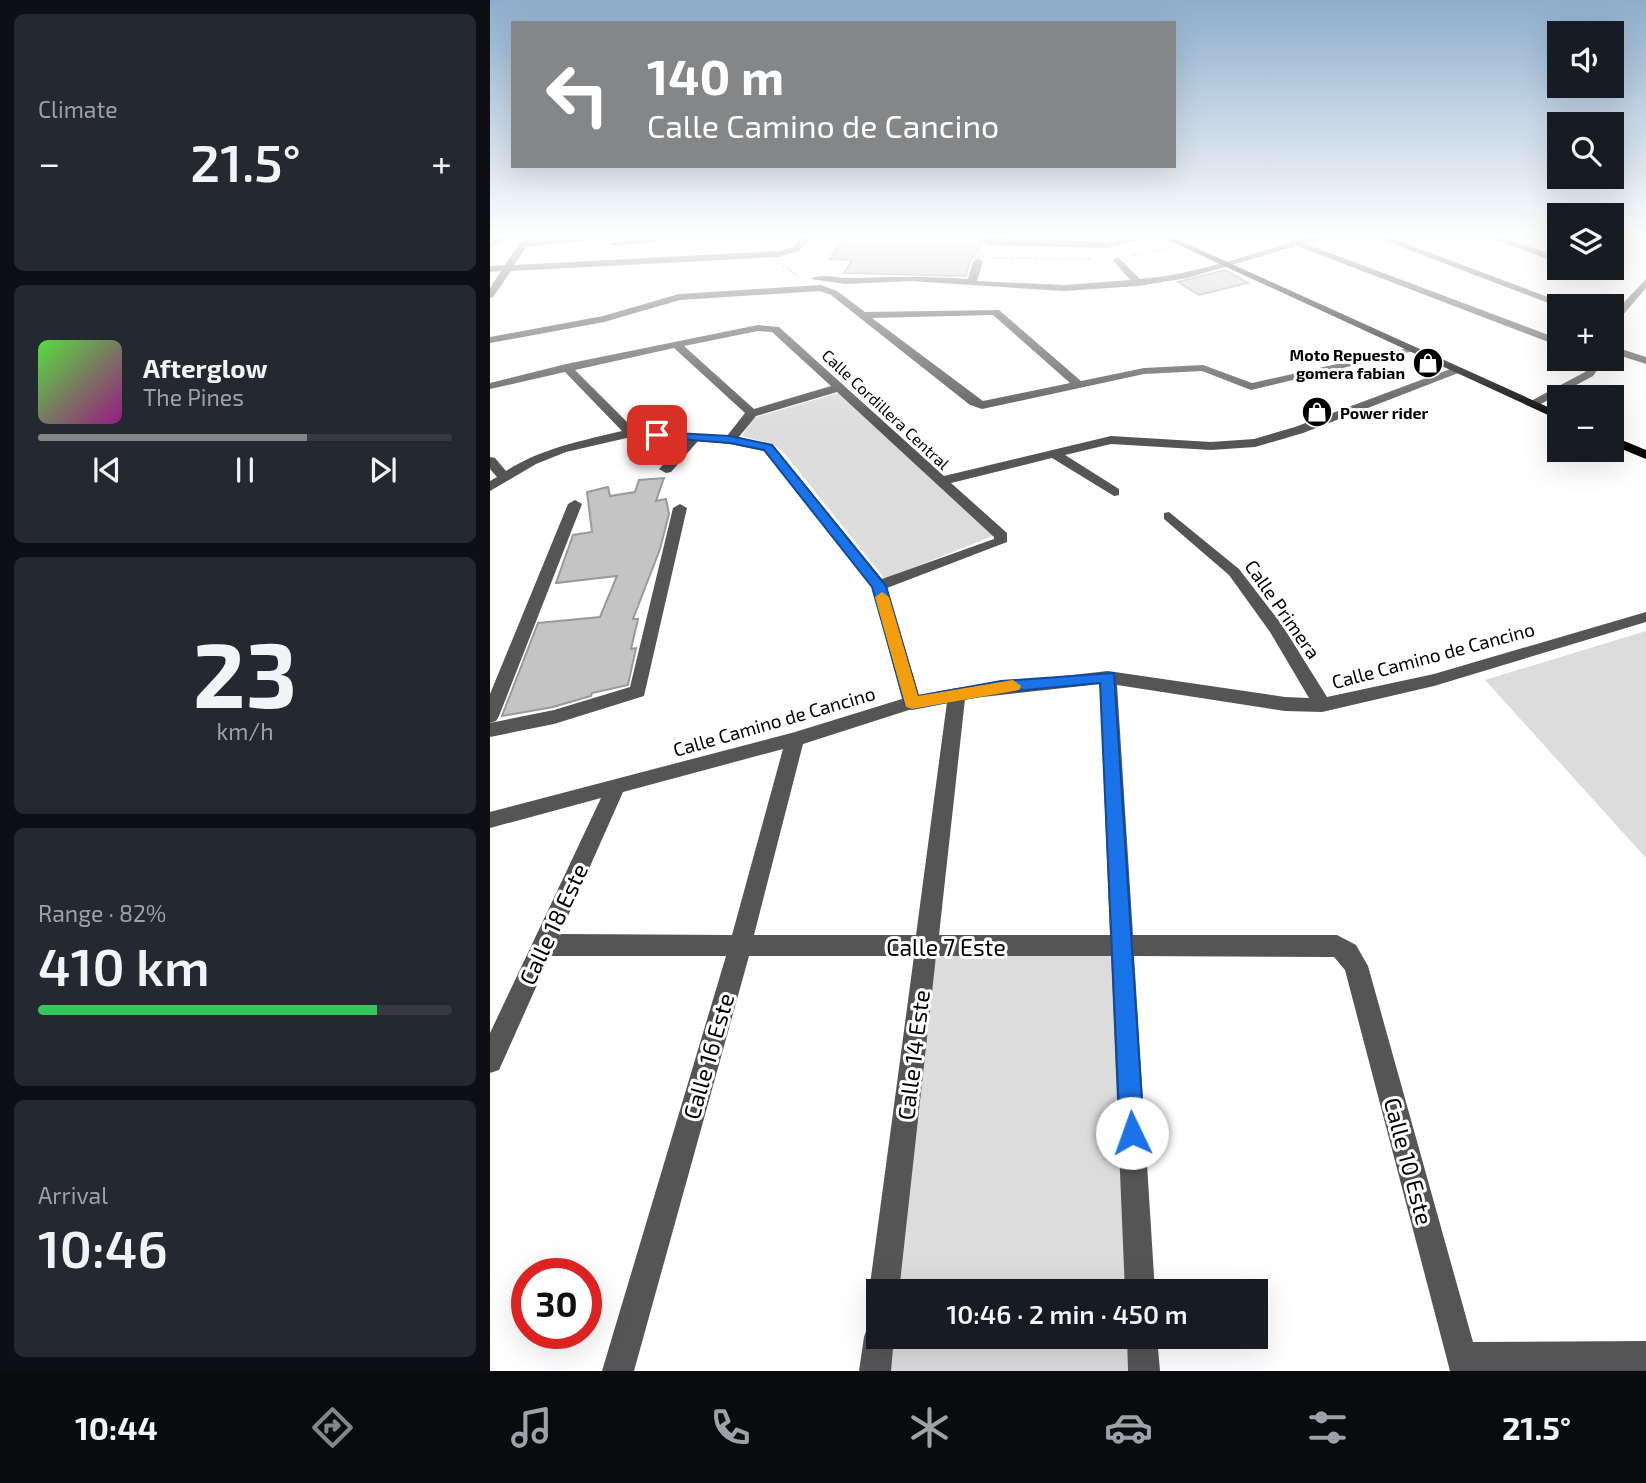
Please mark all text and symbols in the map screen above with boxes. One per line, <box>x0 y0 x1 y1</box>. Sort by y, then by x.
map controls <box>1547 21 1624 462</box>
button: sound <box>1547 21 1624 98</box>
text: 140 m <box>647 46 784 105</box>
icon: left <box>532 49 623 140</box>
text: Climate <box>38 95 118 123</box>
text: Calle Camino de Cancino <box>647 106 999 144</box>
button: search <box>1547 112 1624 189</box>
text: 21.5° <box>190 130 301 192</box>
text: − <box>38 139 60 185</box>
text: + <box>431 139 452 185</box>
button: layers <box>1547 203 1624 280</box>
button: + <box>1547 294 1624 371</box>
street label: Calle Cordillera Central <box>818 345 954 473</box>
place label: Moto Repuesto gomera fabian <box>1290 345 1405 382</box>
shop icon: Moto Repuesto gomera fabian <box>1411 346 1445 380</box>
text: Afterglow <box>143 352 268 383</box>
text: The Pines <box>143 383 244 411</box>
button: − <box>1547 385 1624 462</box>
shop icon: Power rider <box>1300 395 1334 429</box>
place label: Power rider <box>1340 403 1429 422</box>
pin <box>627 405 687 465</box>
icon: arrive <box>638 416 676 454</box>
icon: previous <box>88 451 126 489</box>
icon: pause <box>226 451 264 489</box>
icon: next <box>364 451 402 489</box>
street label: Calle Primera <box>1240 555 1326 663</box>
text: 23 <box>193 617 297 726</box>
street label: Calle Camino de Cancino <box>1329 617 1537 693</box>
street label: Calle Camino de Cancino <box>670 681 878 761</box>
text: km/h <box>216 717 274 745</box>
street label: Calle 18 Este <box>513 859 593 989</box>
text: Range · 82% <box>38 899 166 927</box>
street label: Calle 7 Este <box>886 933 1006 961</box>
text: 410 km <box>38 934 210 996</box>
street label: Calle 14 Este <box>891 988 935 1122</box>
street label: Calle 16 Este <box>677 990 739 1122</box>
street label: Calle 10 Este <box>1379 1094 1439 1228</box>
position arrow <box>1095 1096 1169 1170</box>
text: Arrival <box>38 1181 108 1209</box>
text: 10:46 <box>38 1216 168 1278</box>
speed limit sign: 30 <box>511 1258 602 1349</box>
text: 10:46 · 2 min · 450 m <box>946 1298 1188 1329</box>
icon: directions <box>308 1403 357 1452</box>
icon: music <box>507 1403 556 1452</box>
icon: phone <box>706 1403 755 1452</box>
icon: climate <box>905 1403 954 1452</box>
icon: car <box>1104 1403 1153 1452</box>
icon: filters <box>1303 1403 1352 1452</box>
text: 10:44 <box>75 1408 158 1446</box>
text: 21.5° <box>1502 1408 1571 1446</box>

